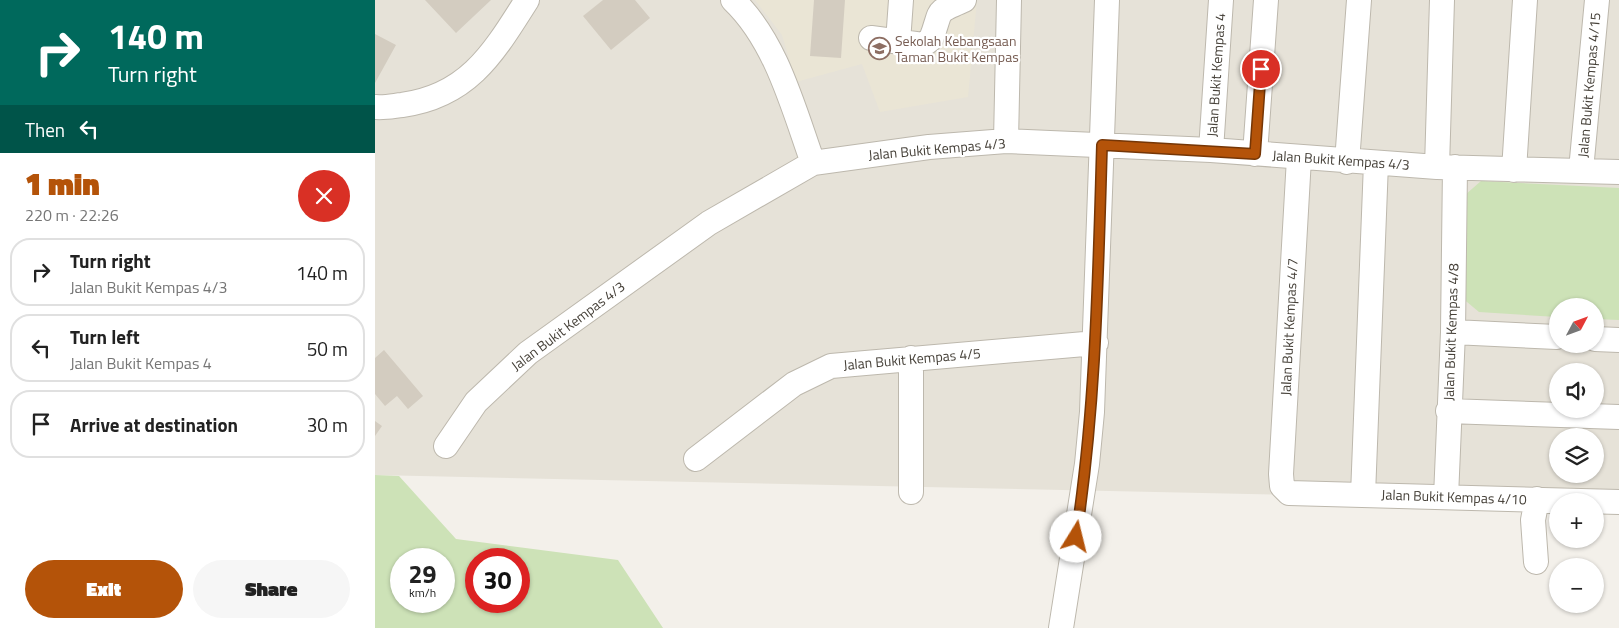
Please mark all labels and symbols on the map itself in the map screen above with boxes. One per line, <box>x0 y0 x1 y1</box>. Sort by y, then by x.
street label: Jalan Bukit Kempas 4/15 <box>1572 11 1605 158</box>
street label: Jalan Bukit Kempas 4 <box>1201 12 1230 138</box>
place label: Sekolah Kebangsaan Taman Bukit Kempas <box>895 30 1019 67</box>
school or university icon: Sekolah Kebangsaan Taman Bukit Kempas <box>867 37 891 61</box>
pin <box>1240 48 1282 90</box>
street label: Jalan Bukit Kempas 4/3 <box>867 132 1006 165</box>
street label: Jalan Bukit Kempas 4/3 <box>1272 144 1410 175</box>
street label: Jalan Bukit Kempas 4/7 <box>1274 258 1303 396</box>
street label: Jalan Bukit Kempas 4/8 <box>1438 263 1463 401</box>
street label: Jalan Bukit Kempas 4/3 <box>506 276 629 375</box>
north arrow <box>1549 298 1604 352</box>
street label: Jalan Bukit Kempas 4/5 <box>842 342 982 375</box>
street label: Jalan Bukit Kempas 4/10 <box>1381 483 1527 510</box>
position arrow <box>1049 510 1101 562</box>
speed limit sign: 30 <box>465 548 530 613</box>

